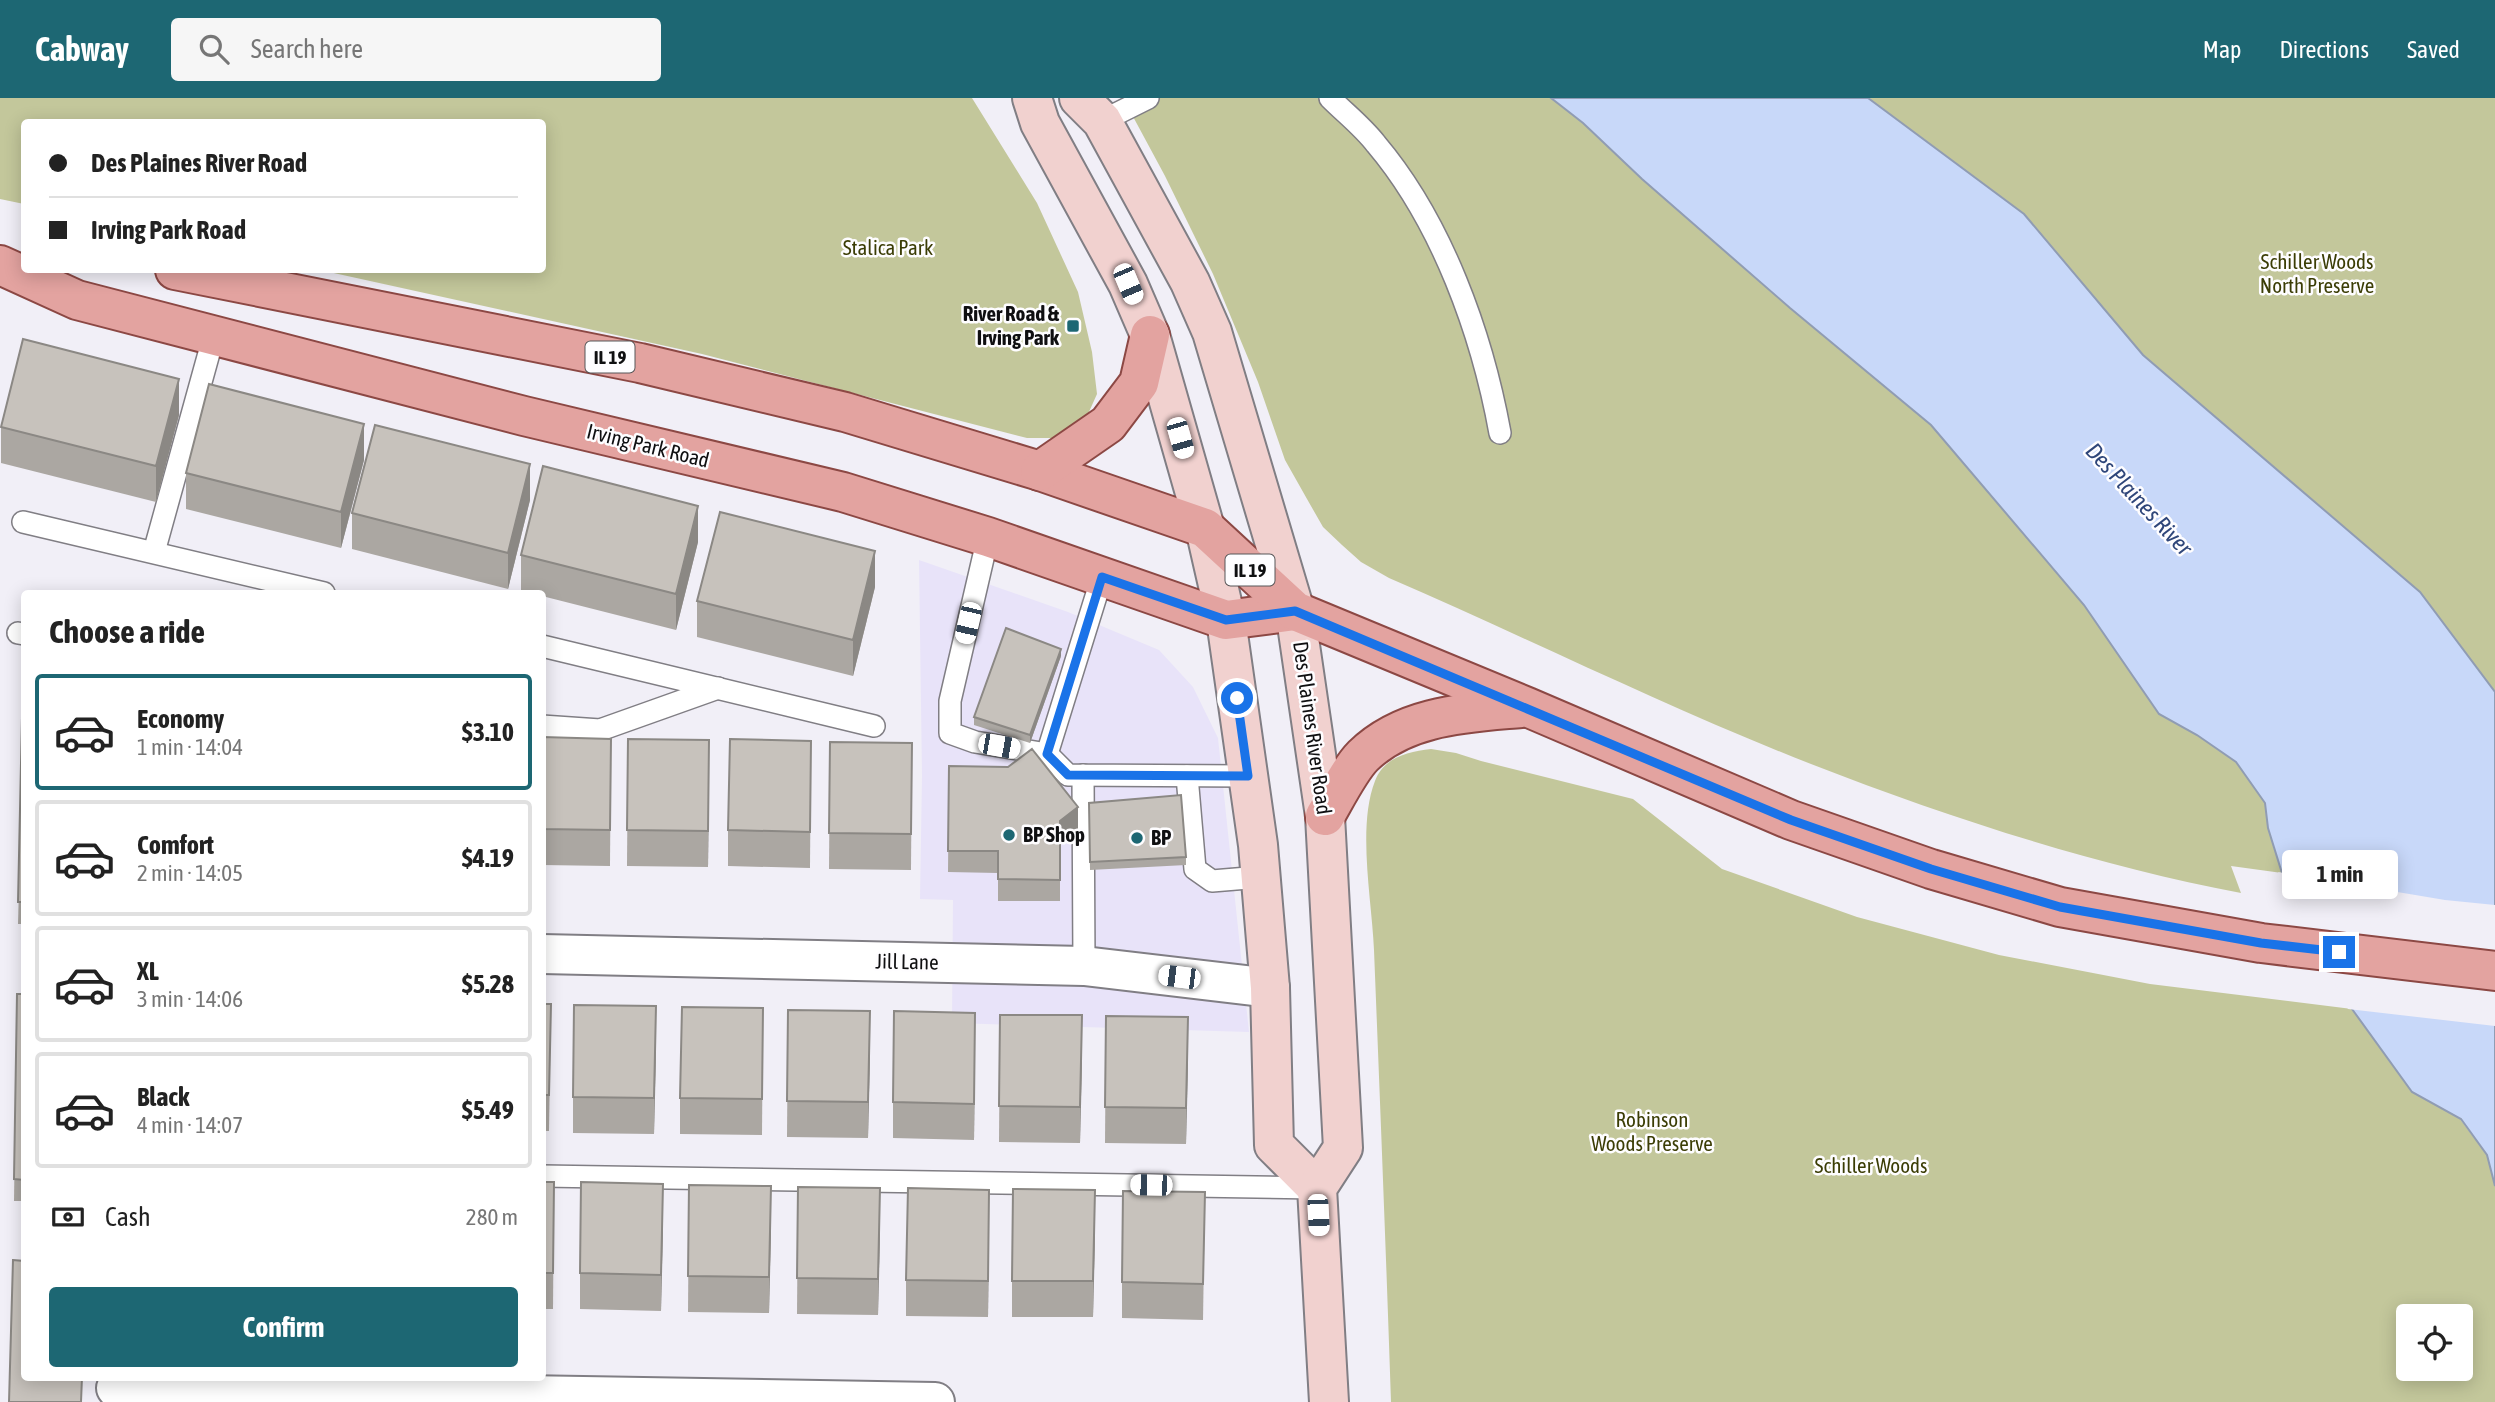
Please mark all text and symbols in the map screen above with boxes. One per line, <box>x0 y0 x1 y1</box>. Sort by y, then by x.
search box <box>171 18 661 81</box>
text: Cabway <box>35 30 129 68</box>
icon: search <box>195 30 233 68</box>
text: Search here <box>251 34 363 64</box>
text: Map <box>2203 36 2241 63</box>
text: Directions <box>2279 36 2369 63</box>
text: Saved <box>2407 36 2460 63</box>
text: Des Plaines River Road <box>91 148 307 178</box>
text: Irving Park Road <box>91 215 246 245</box>
park label: Stalica Park <box>843 235 933 259</box>
park label: Schiller Woods North Preserve <box>2260 249 2374 297</box>
car <box>1111 261 1146 307</box>
place label: River Road & Irving Park <box>963 301 1060 349</box>
marker: River Road & Irving Park <box>1065 318 1081 334</box>
road number: IL 19 <box>586 342 634 372</box>
car <box>1165 415 1196 461</box>
street label: Irving Park Road <box>585 418 712 472</box>
water label: Des Plaines River <box>2080 438 2198 561</box>
road number: IL 19 <box>1226 555 1274 586</box>
car <box>954 600 983 646</box>
text: Choose a ride <box>49 613 205 650</box>
street label: Des Plaines River Road <box>1289 640 1337 816</box>
route start <box>1221 682 1253 714</box>
icon: car <box>53 701 116 764</box>
text: Economy <box>137 704 224 734</box>
text: $3.10 <box>462 717 514 747</box>
car <box>977 732 1022 760</box>
text: 1 min · 14:04 <box>137 734 243 760</box>
place label: BP Shop <box>1023 822 1085 846</box>
place label: BP <box>1151 825 1172 849</box>
icon: car <box>53 827 116 890</box>
marker: BP Shop <box>1001 827 1017 843</box>
text: Comfort <box>137 830 214 860</box>
marker: BP <box>1129 830 1145 846</box>
text: $4.19 <box>462 843 514 873</box>
callout: 1 min <box>2281 850 2397 900</box>
text: 2 min · 14:05 <box>137 860 243 886</box>
text: 1 min <box>2317 861 2363 887</box>
route end <box>2323 936 2355 968</box>
street label: Jill Lane <box>875 948 939 974</box>
icon: car <box>53 953 116 1016</box>
text: XL <box>137 956 159 986</box>
car <box>1157 964 1202 990</box>
text: $5.28 <box>462 969 514 999</box>
text: 3 min · 14:06 <box>137 986 243 1012</box>
icon: car <box>53 1079 116 1142</box>
text: Black <box>137 1082 189 1112</box>
text: $5.49 <box>462 1095 514 1125</box>
park label: Robinson Woods Preserve <box>1591 1107 1713 1155</box>
text: 4 min · 14:07 <box>137 1112 243 1138</box>
park label: Schiller Woods <box>1815 1153 1927 1177</box>
car <box>1130 1174 1173 1196</box>
car <box>1307 1193 1330 1237</box>
icon: cash <box>49 1198 87 1236</box>
text: Cash <box>105 1202 151 1232</box>
text: 280 m <box>466 1204 518 1230</box>
button: Confirm <box>49 1287 518 1367</box>
map controls <box>2396 1304 2473 1381</box>
button: locate <box>2396 1304 2473 1381</box>

